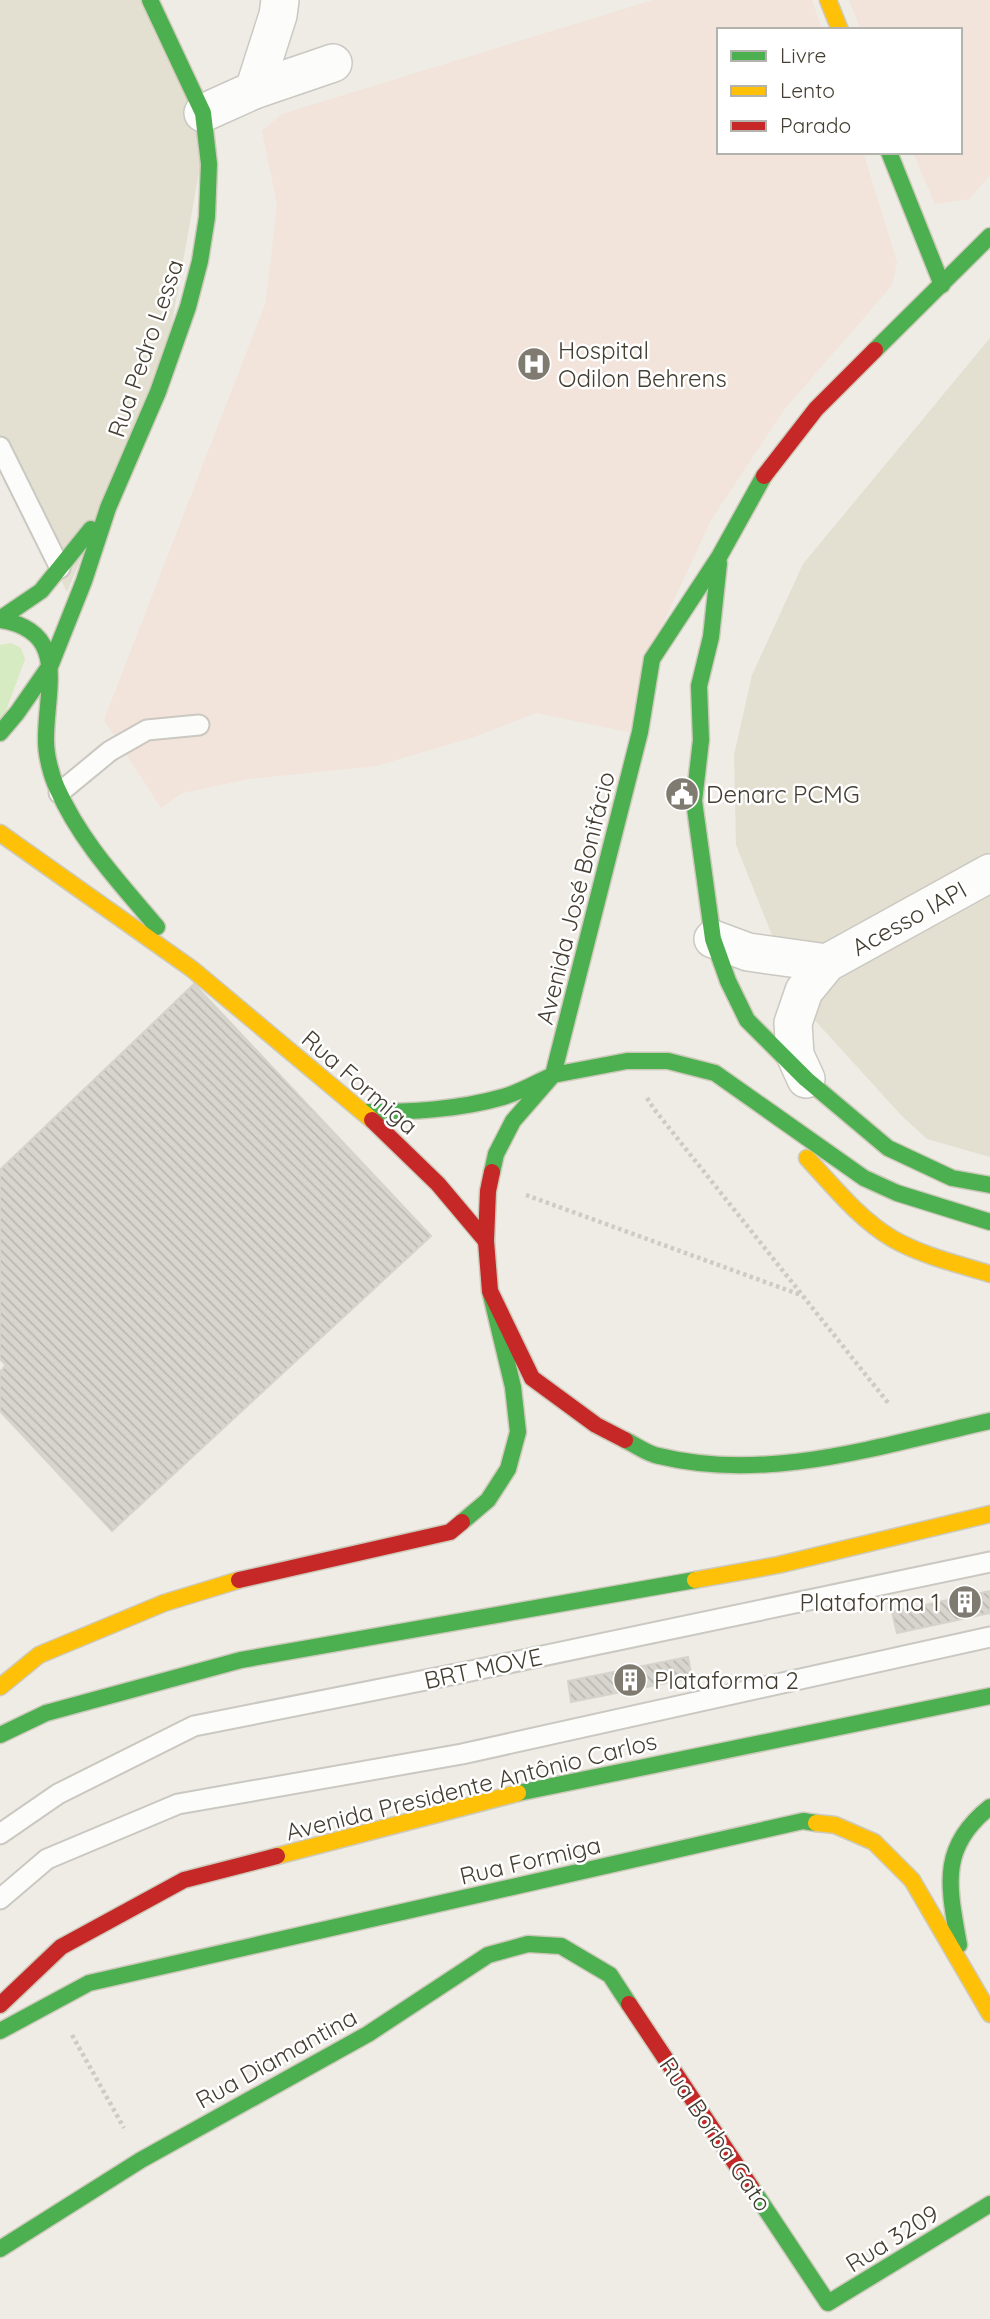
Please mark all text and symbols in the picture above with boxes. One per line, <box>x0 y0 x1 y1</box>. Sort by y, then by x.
legend <box>717 28 962 154</box>
text: Livre <box>780 42 826 68</box>
text: Lento <box>780 77 835 103</box>
text: Parado <box>780 112 851 138</box>
street label: Rua Pedro Lessa <box>101 255 189 441</box>
place label: Hospital Odilon Behrens <box>558 335 727 393</box>
hospital icon: Hospital Odilon Behrens <box>515 345 553 383</box>
street label: Avenida José Bonifácio <box>529 768 621 1028</box>
public building icon: Denarc PCMG <box>663 775 701 813</box>
place label: Denarc PCMG <box>706 779 860 809</box>
street label: Acesso IAPI <box>846 874 972 962</box>
street label: Rua Formiga <box>296 1023 424 1141</box>
building icon: Plataforma 1 <box>946 1583 984 1621</box>
place label: Plataforma 1 <box>800 1587 940 1617</box>
street label: BRT MOVE <box>421 1641 545 1695</box>
building icon: Plataforma 2 <box>611 1661 649 1699</box>
place label: Plataforma 2 <box>654 1665 799 1695</box>
street label: Avenida Presidente Antônio Carlos <box>282 1725 660 1847</box>
street label: Rua Formiga <box>456 1829 604 1891</box>
street label: Rua Diamantina <box>190 2001 362 2115</box>
street label: Rua Borba Gato <box>653 2051 779 2217</box>
street label: Rua 3209 <box>840 2198 944 2278</box>

